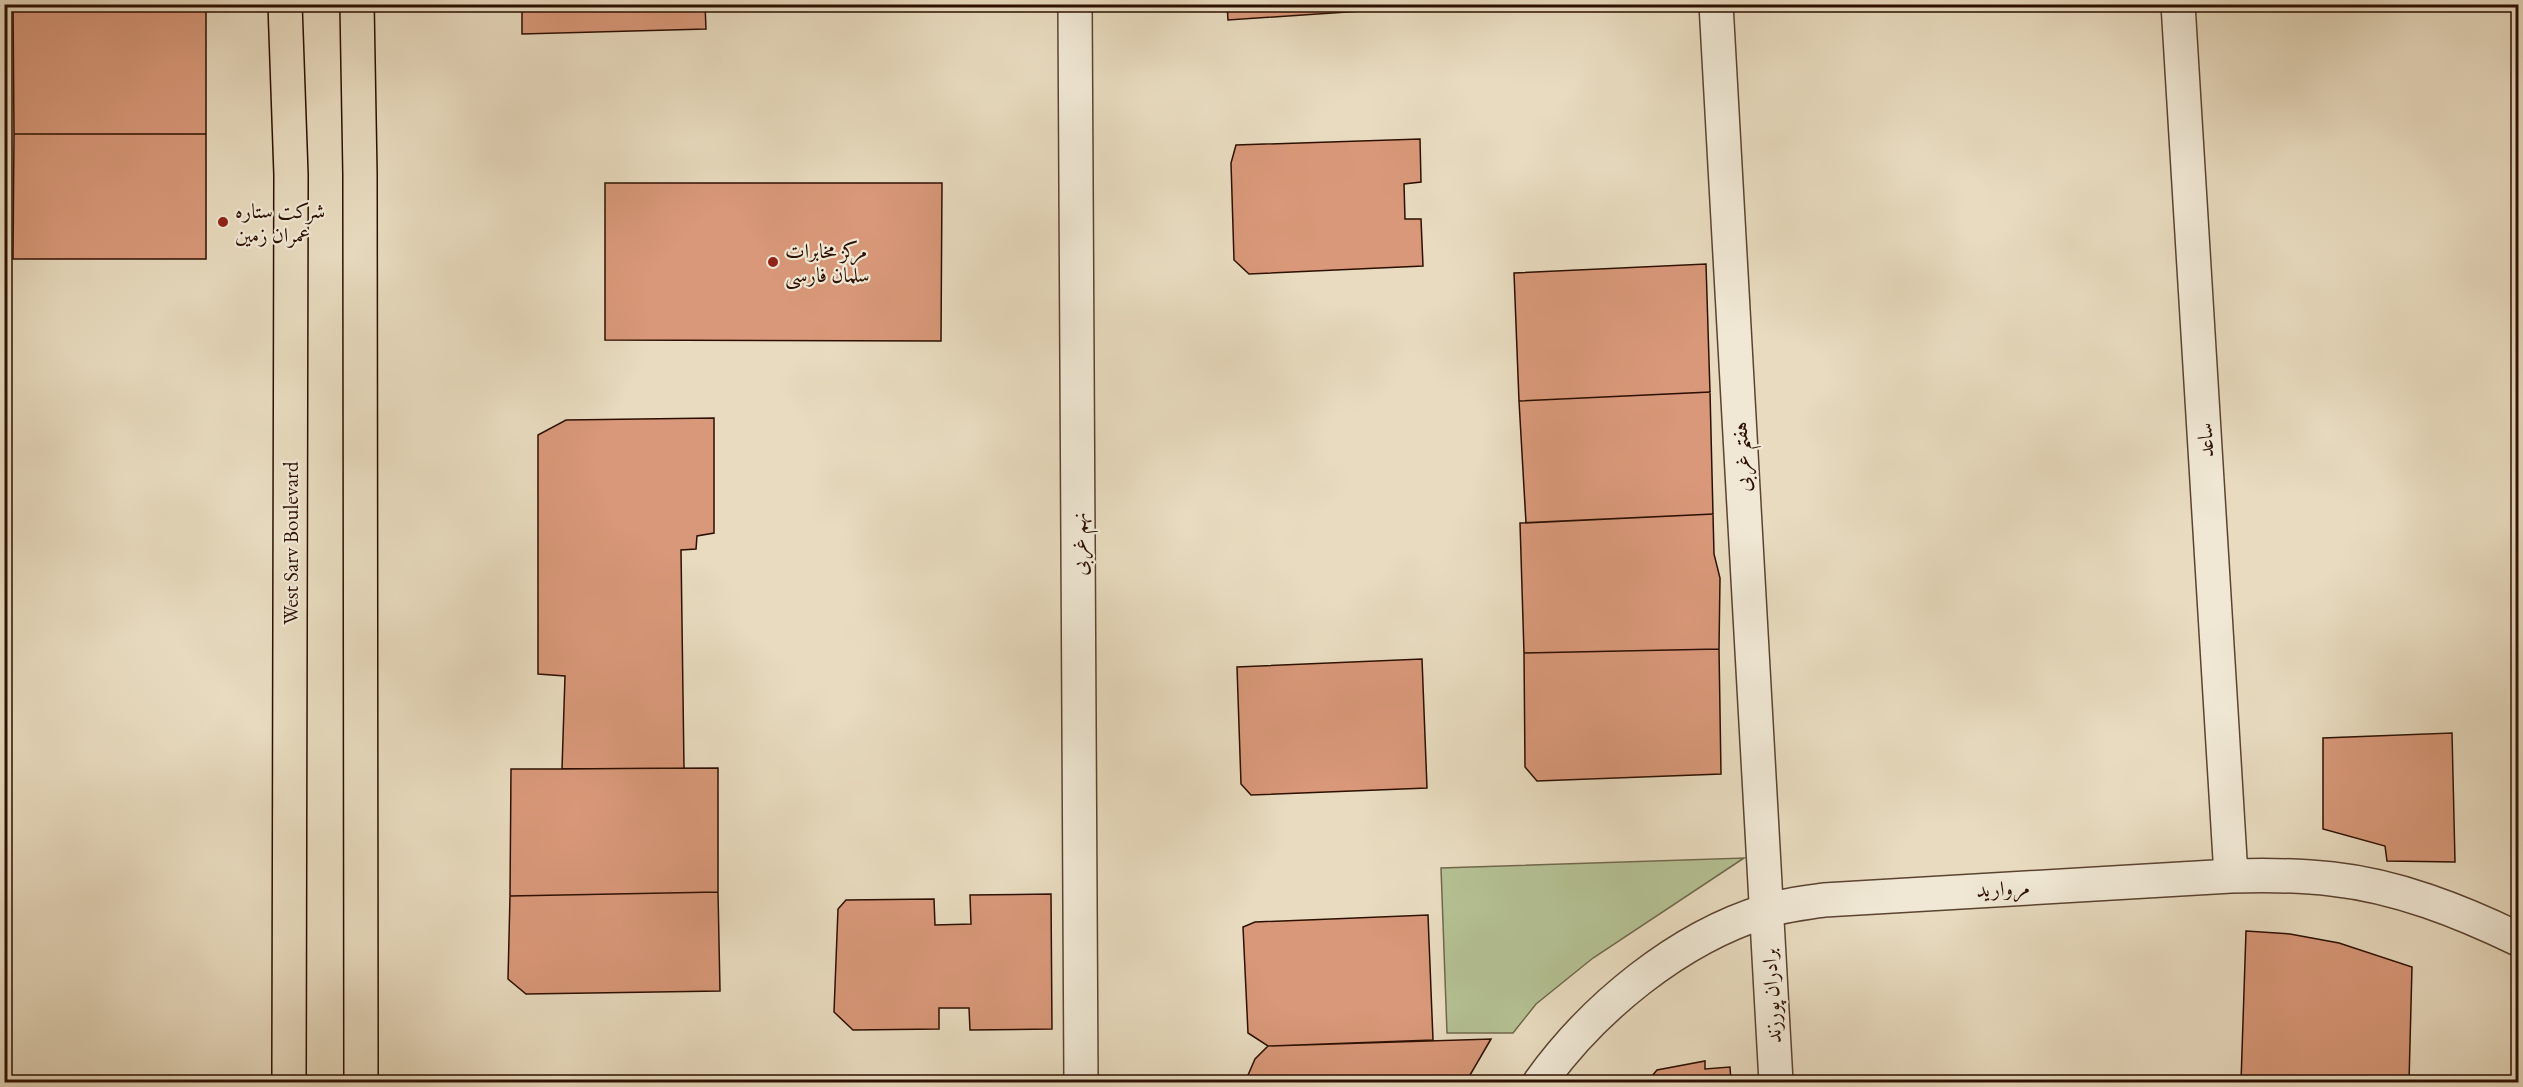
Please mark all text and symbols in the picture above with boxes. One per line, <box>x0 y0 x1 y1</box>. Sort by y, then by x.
place label: شرکت ستاره عمران زمین <box>235 197 325 248</box>
marker: شرکت ستاره عمران زمین <box>216 215 230 229</box>
place label: مرکز مخابرات سلمان فارسی <box>785 237 870 290</box>
marker: مرکز مخابرات سلمان فارسی <box>766 255 780 269</box>
street label: هفتم غربی <box>1726 421 1764 493</box>
street label: ساعد <box>2191 422 2219 458</box>
street label: West Sarv Boulevard <box>277 461 304 625</box>
street label: نهم غربی <box>1065 512 1099 576</box>
street label: مروارید <box>1975 873 2031 905</box>
street label: برادران پورزند <box>1755 948 1789 1044</box>

